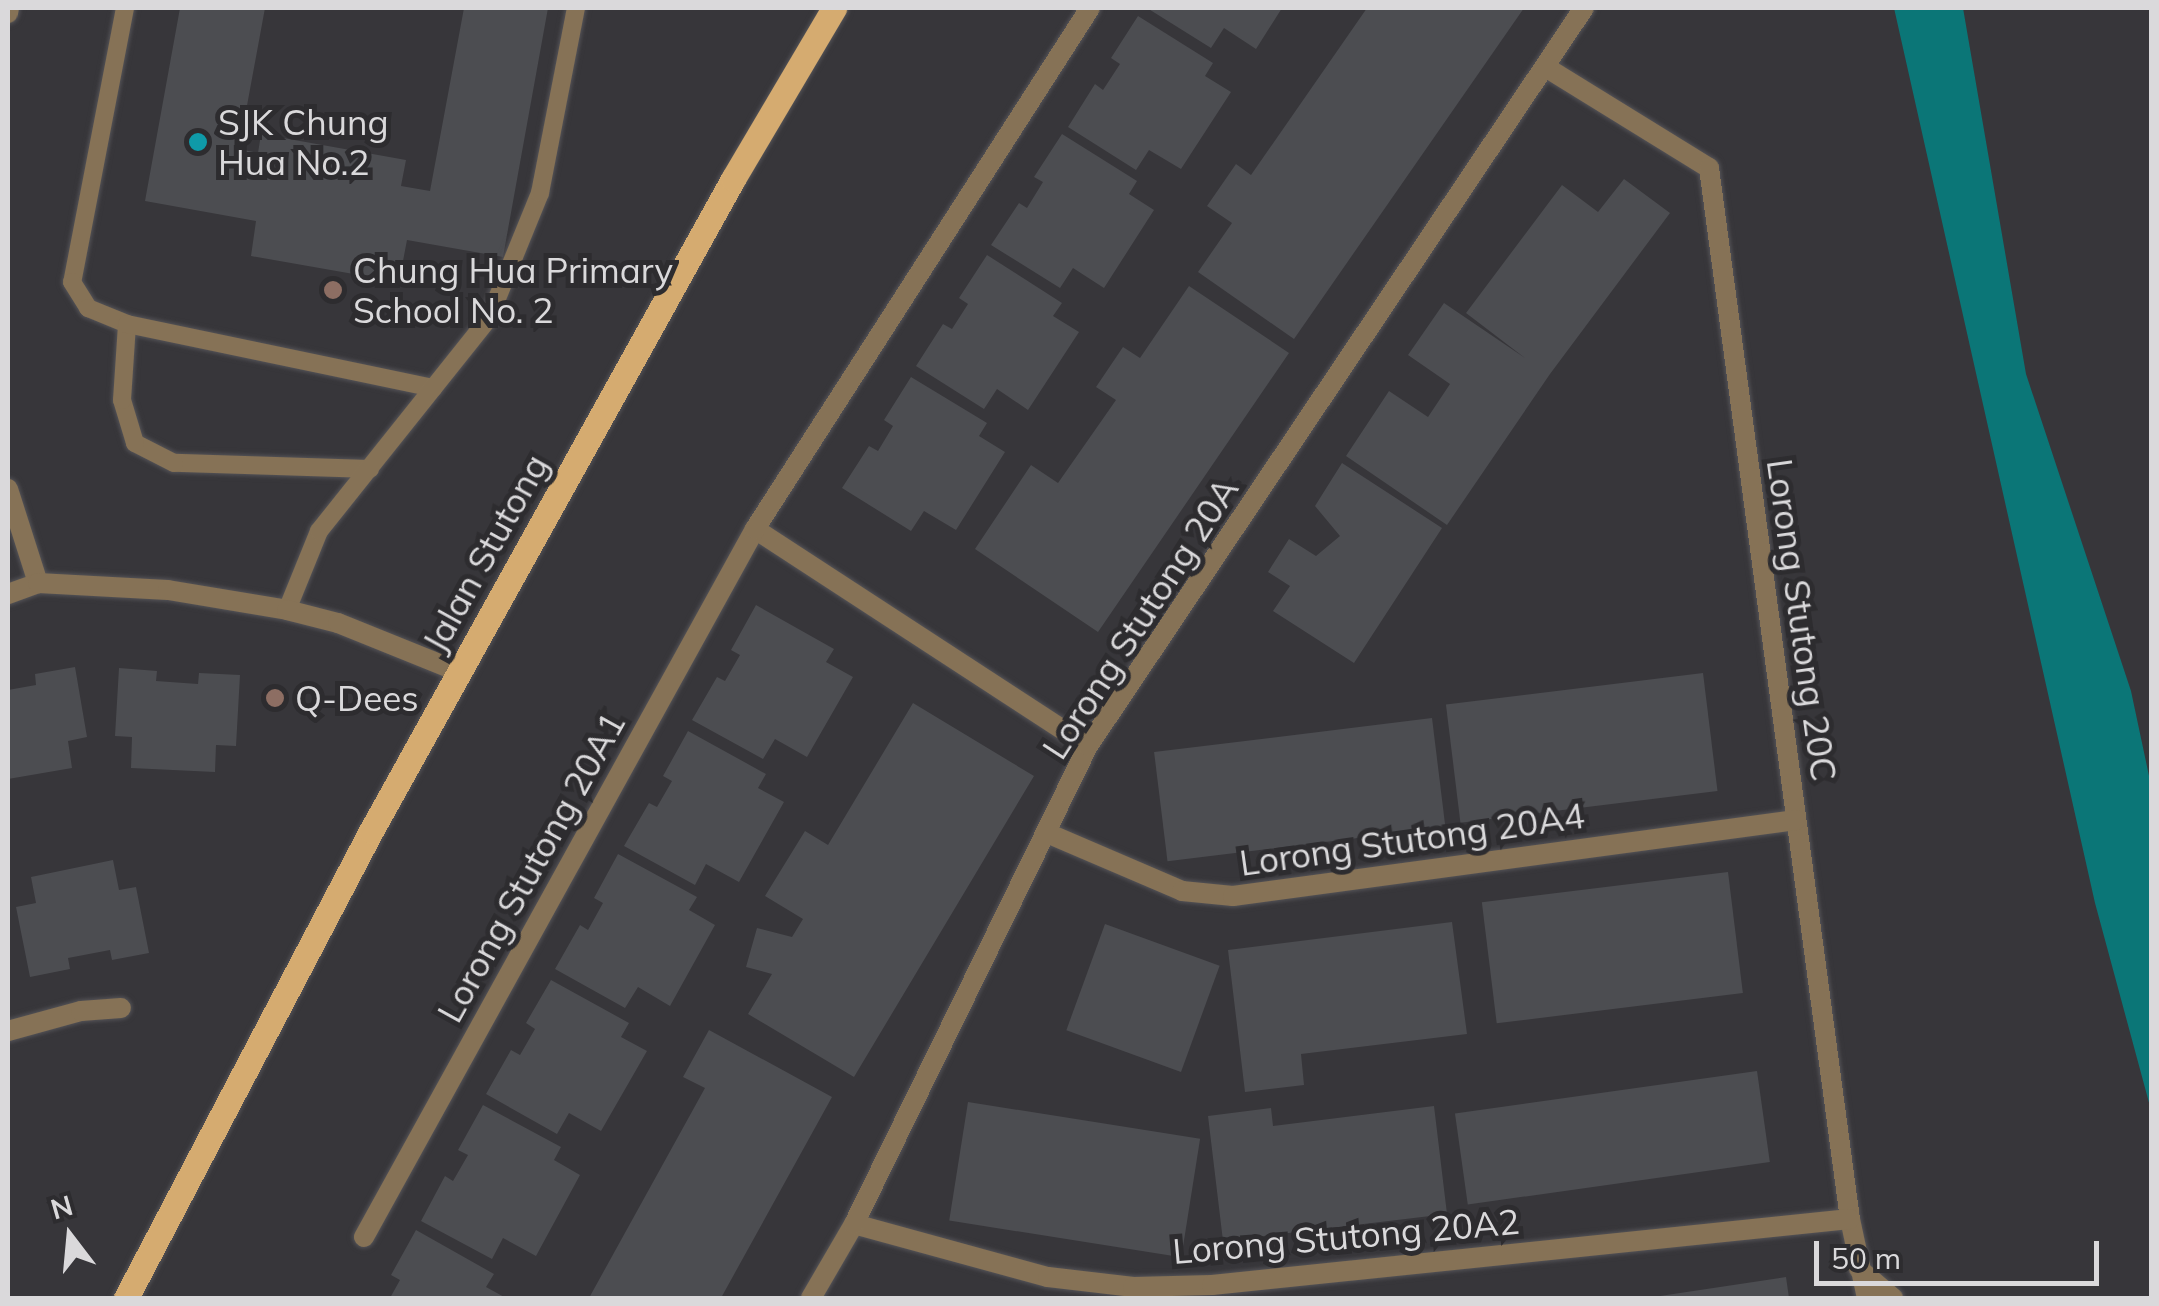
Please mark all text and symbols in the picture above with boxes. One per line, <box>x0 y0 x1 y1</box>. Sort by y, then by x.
place label: SJK Chung Hua No.2 <box>218 101 389 183</box>
marker: SJK Chung Hua No.2 <box>187 131 209 153</box>
place label: Chung Hua Primary School No. 2 <box>353 249 673 331</box>
marker: Chung Hua Primary School No. 2 <box>322 279 344 301</box>
street label: Jalan Stutong <box>413 447 557 659</box>
street label: Lorong Stutong 20C <box>1759 456 1845 784</box>
street label: Lorong Stutong 20A <box>1033 470 1247 766</box>
place label: Q-Dees <box>295 677 419 719</box>
marker: Q-Dees <box>264 687 286 709</box>
street label: Lorong Stutong 20A1 <box>428 705 634 1029</box>
street label: Lorong Stutong 20A4 <box>1237 794 1587 884</box>
north arrow <box>20 1186 120 1286</box>
text: N <box>47 1187 77 1226</box>
street label: Lorong Stutong 20A2 <box>1171 1200 1521 1272</box>
scale bar <box>1819 1221 2104 1283</box>
text: 50 m <box>1831 1239 1901 1277</box>

